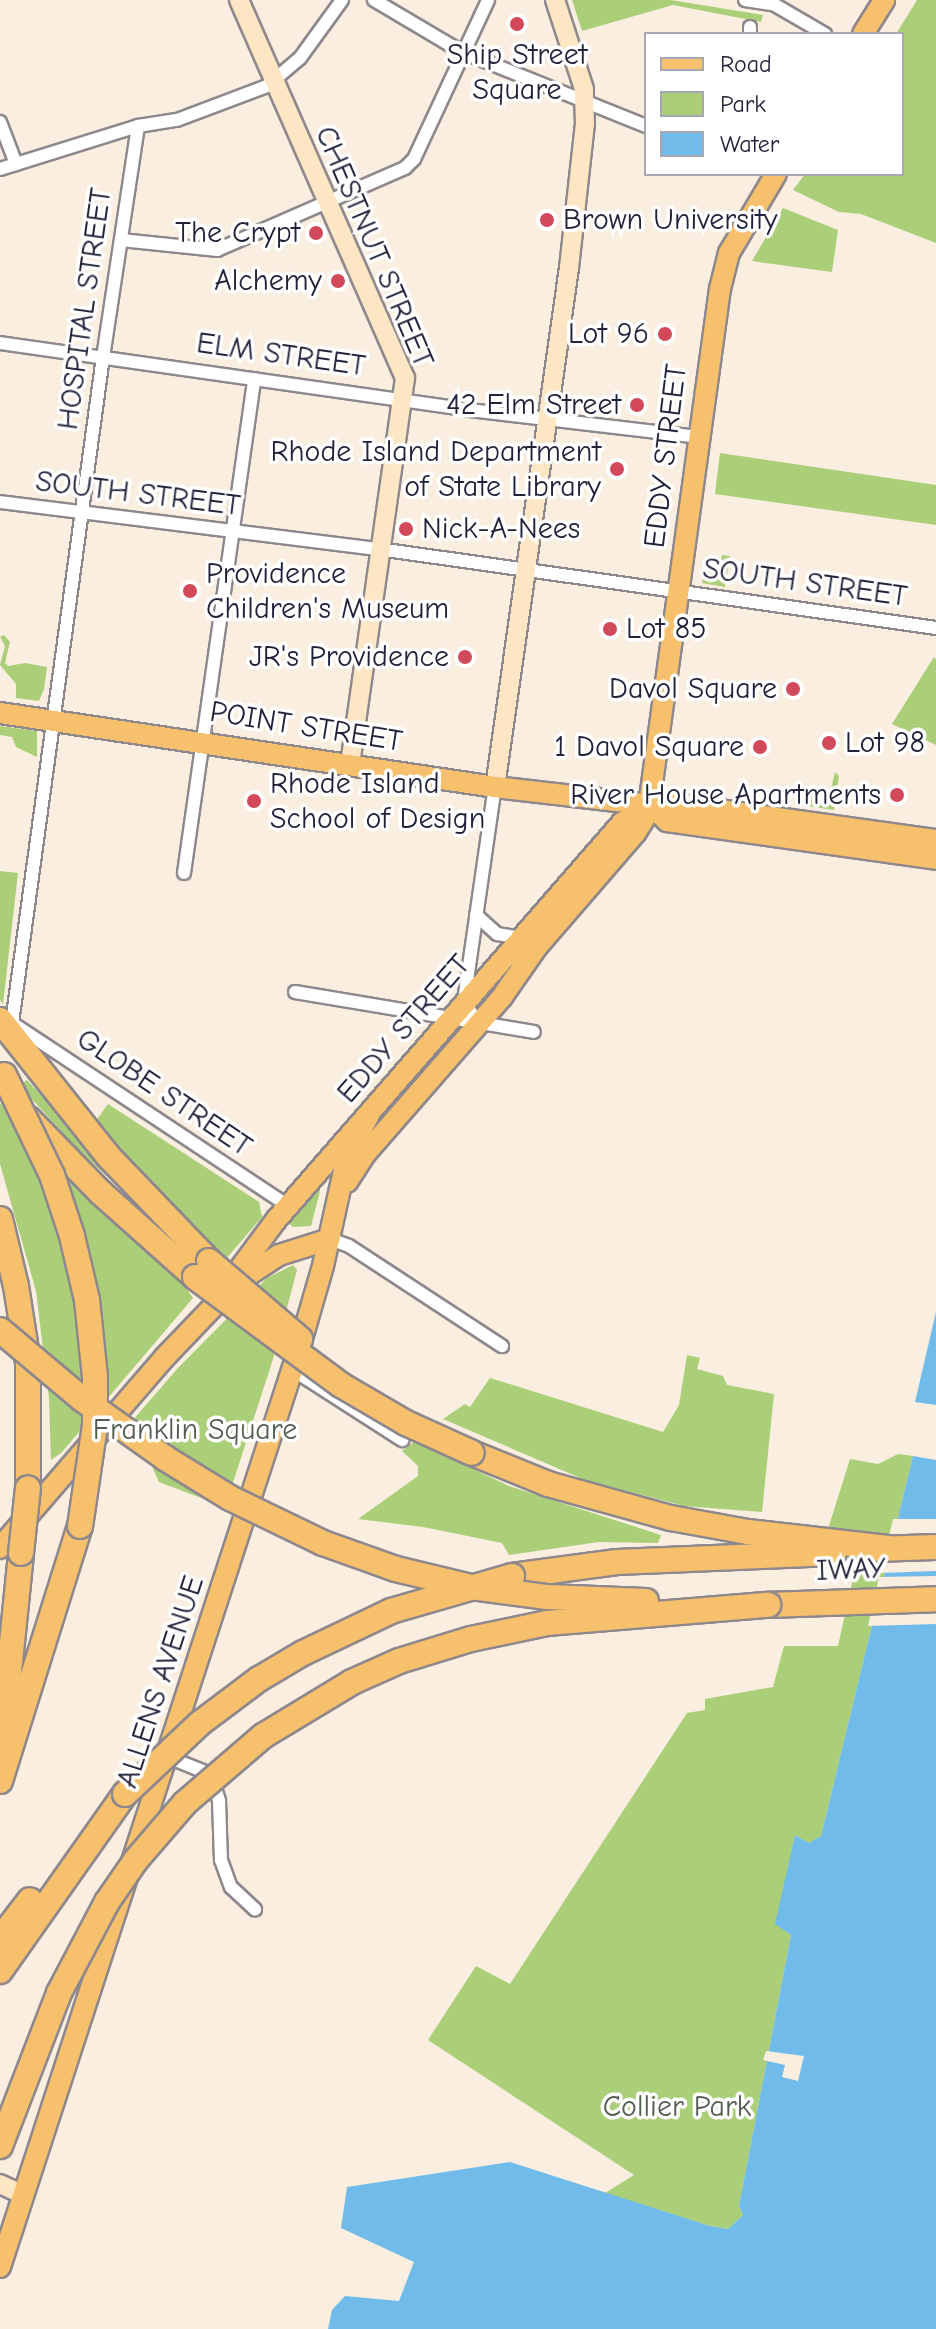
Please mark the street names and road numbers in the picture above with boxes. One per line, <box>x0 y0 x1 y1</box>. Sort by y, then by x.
street label: CHESTNUT STREET <box>307 121 441 373</box>
street label: HOSPITAL STREET <box>50 186 120 432</box>
street label: ELM STREET <box>194 325 368 385</box>
street label: EDDY STREET <box>637 362 695 550</box>
street label: SOUTH STREET <box>34 464 242 524</box>
street label: SOUTH STREET <box>701 551 909 615</box>
street label: POINT STREET <box>207 694 405 760</box>
street label: EDDY STREET <box>330 948 478 1110</box>
street label: GLOBE STREET <box>70 1021 258 1165</box>
street label: IWAY <box>816 1551 886 1589</box>
street label: ALLENS AVENUE <box>110 1571 212 1793</box>

